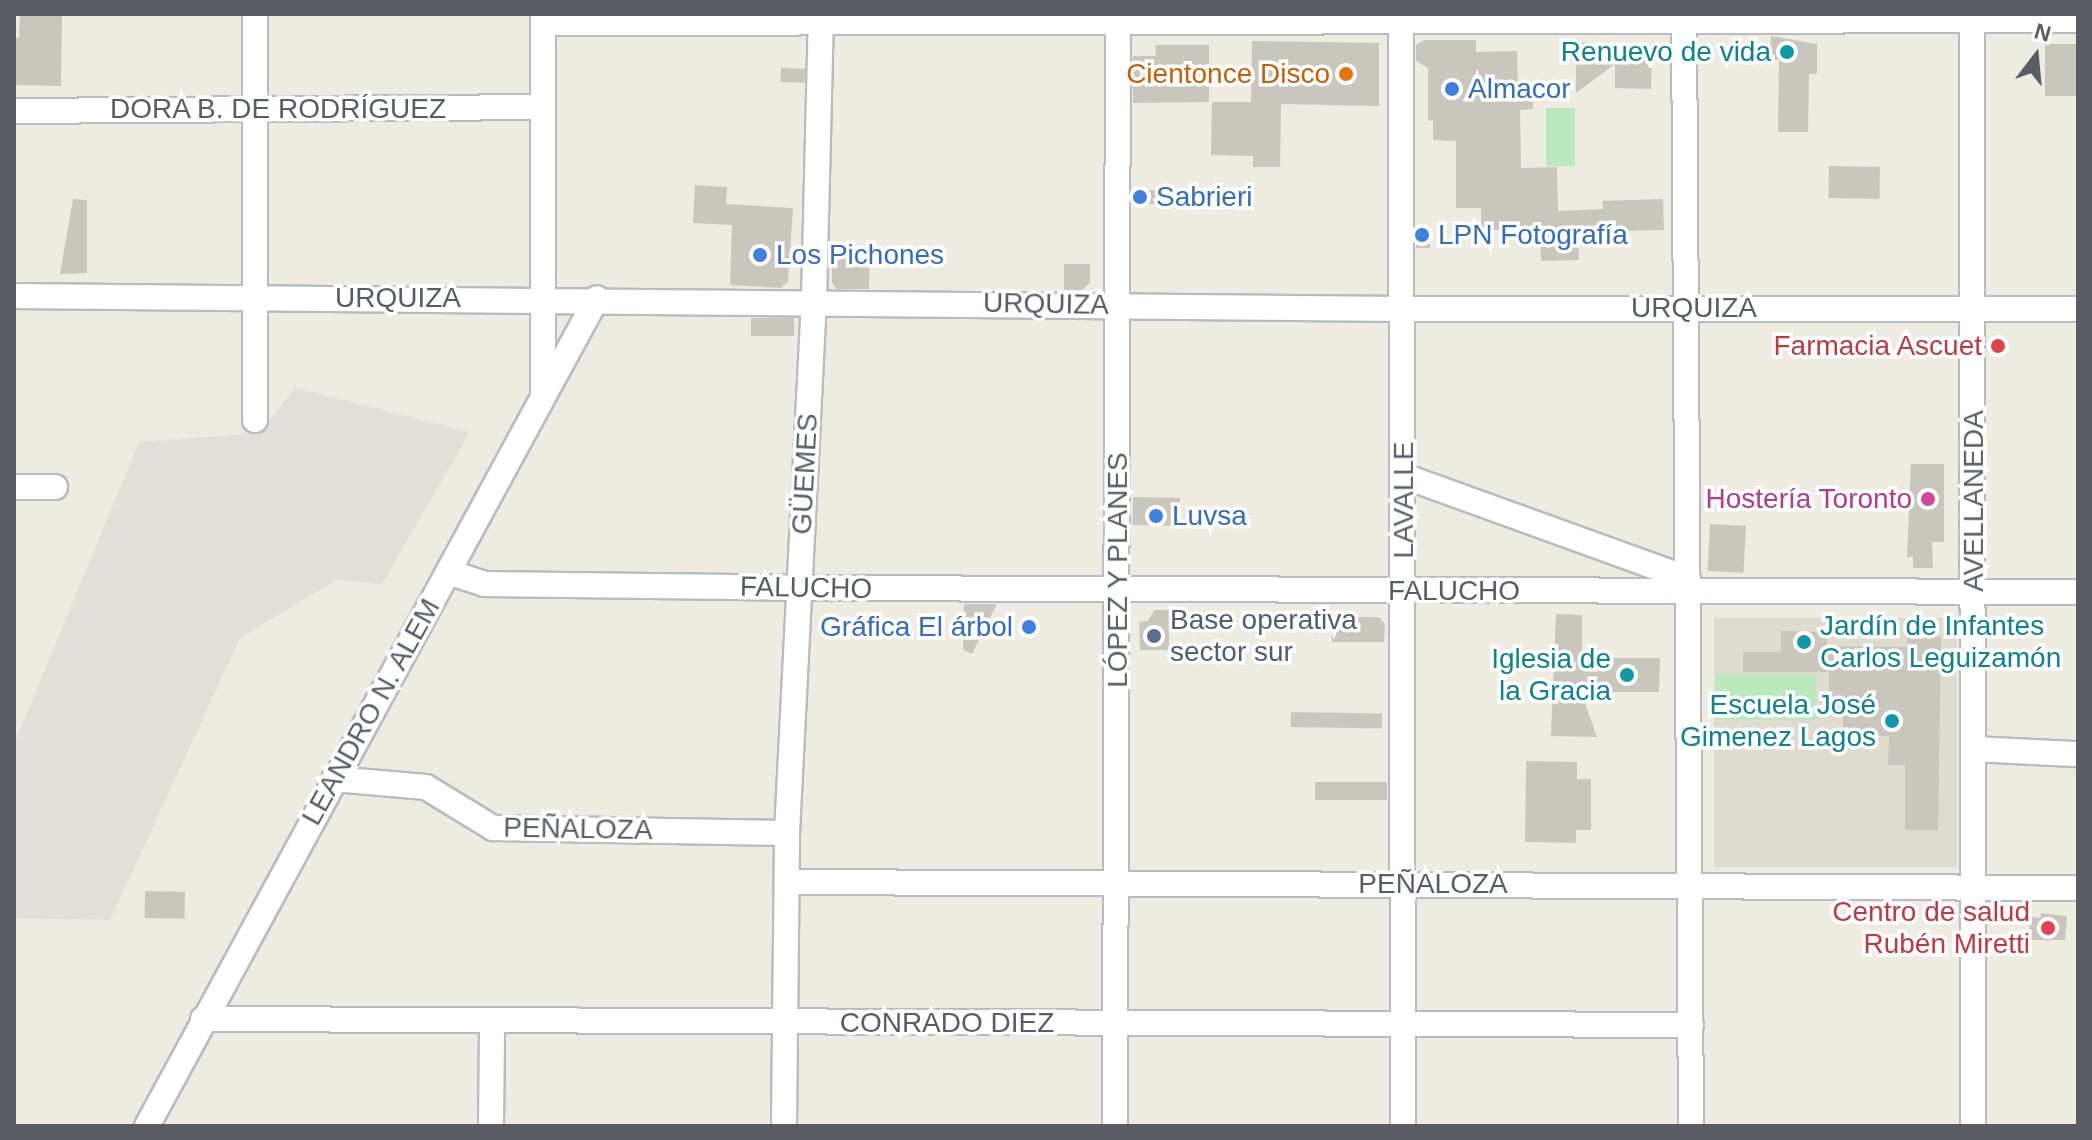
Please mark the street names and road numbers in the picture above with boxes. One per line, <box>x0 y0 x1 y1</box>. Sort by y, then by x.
street label: DORA B. DE RODRÍGUEZ <box>109 92 447 126</box>
street label: URQUIZA <box>335 281 461 315</box>
street label: URQUIZA <box>983 286 1109 322</box>
street label: URQUIZA <box>1631 291 1757 325</box>
street label: AVELLANEDA <box>1957 410 1991 592</box>
street label: GÜEMES <box>785 413 825 535</box>
street label: LAVALLE <box>1387 441 1421 559</box>
street label: LÓPEZ Y PLANES <box>1101 452 1135 688</box>
street label: FALUCHO <box>740 570 872 606</box>
street label: FALUCHO <box>1388 574 1520 608</box>
street label: LEANDRO N. ALEM <box>294 592 448 832</box>
street label: PEÑALOZA <box>503 811 653 847</box>
street label: PEÑALOZA <box>1358 867 1508 901</box>
street label: CONRADO DIEZ <box>840 1006 1054 1040</box>

